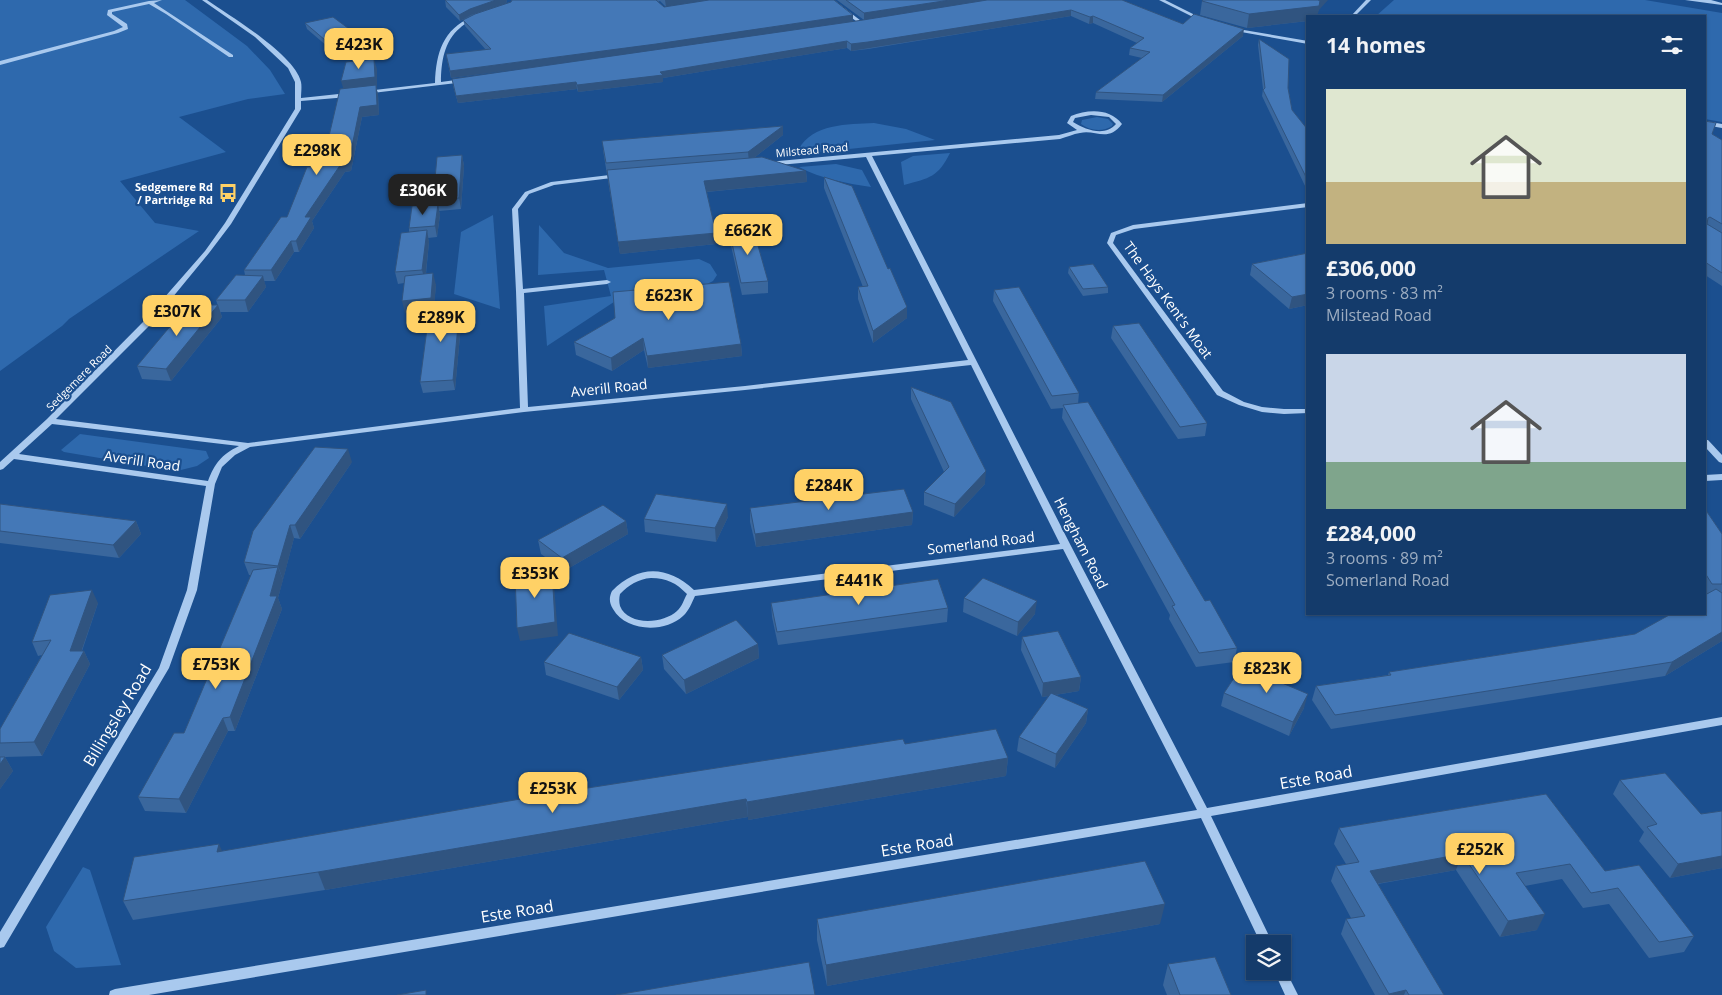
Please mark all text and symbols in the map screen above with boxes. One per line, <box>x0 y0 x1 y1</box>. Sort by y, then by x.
pin: £423K <box>324 28 394 70</box>
text: 14 homes <box>1326 31 1426 59</box>
icon: filters <box>1658 31 1686 59</box>
text: £423K <box>335 33 383 55</box>
icon: home <box>1461 122 1551 212</box>
pin: £298K <box>282 134 352 176</box>
text: £298K <box>293 139 341 161</box>
street label: Milstead Road <box>775 139 849 160</box>
pin: £306K <box>388 174 458 216</box>
place label: Sedgemere Rd / Partridge Rd <box>135 179 213 207</box>
text: £306K <box>399 179 447 201</box>
bus stop icon: Sedgemere Rd / Partridge Rd <box>217 182 239 204</box>
pin: £662K <box>713 214 783 256</box>
text: £662K <box>724 219 772 241</box>
street label: The Hays Kent's Moat <box>1119 237 1217 362</box>
text: £306,000 <box>1326 254 1416 282</box>
pin: £623K <box>634 278 704 321</box>
text: 3 rooms · 83 m² <box>1326 282 1443 304</box>
text: £623K <box>645 284 693 306</box>
pin: £307K <box>142 294 212 337</box>
text: £307K <box>153 300 201 322</box>
pin: £289K <box>406 300 476 343</box>
text: Milstead Road <box>1326 304 1432 326</box>
text: £289K <box>417 306 465 328</box>
street label: Sedgemere Road <box>43 342 115 414</box>
street label: Averill Road <box>570 374 648 401</box>
icon: home <box>1461 387 1551 477</box>
street label: Averill Road <box>103 446 182 475</box>
pin: £284K <box>794 468 864 511</box>
text: £284K <box>805 474 853 496</box>
street label: Hengham Road <box>1050 494 1113 592</box>
text: £284,000 <box>1326 519 1416 547</box>
street label: Somerland Road <box>926 526 1036 559</box>
text: 3 rooms · 89 m² <box>1326 547 1443 569</box>
pin: £353K <box>500 556 570 599</box>
text: £353K <box>511 562 559 584</box>
pin: £441K <box>824 564 894 606</box>
text: £441K <box>835 569 883 591</box>
text: Somerland Road <box>1326 569 1450 591</box>
pin: £753K <box>181 648 251 690</box>
pin: £823K <box>1232 652 1302 694</box>
text: £753K <box>192 653 240 675</box>
text: £823K <box>1243 657 1291 679</box>
street label: Billingsley Road <box>78 660 156 770</box>
street label: Este Road <box>1278 760 1354 794</box>
pin: £253K <box>518 772 588 814</box>
text: £253K <box>529 777 577 799</box>
street label: Este Road <box>879 828 955 862</box>
pin: £252K <box>1445 832 1515 875</box>
text: £252K <box>1456 838 1504 860</box>
street label: Este Road <box>479 894 555 928</box>
map controls <box>1246 935 1291 980</box>
button: layers <box>1246 935 1291 980</box>

